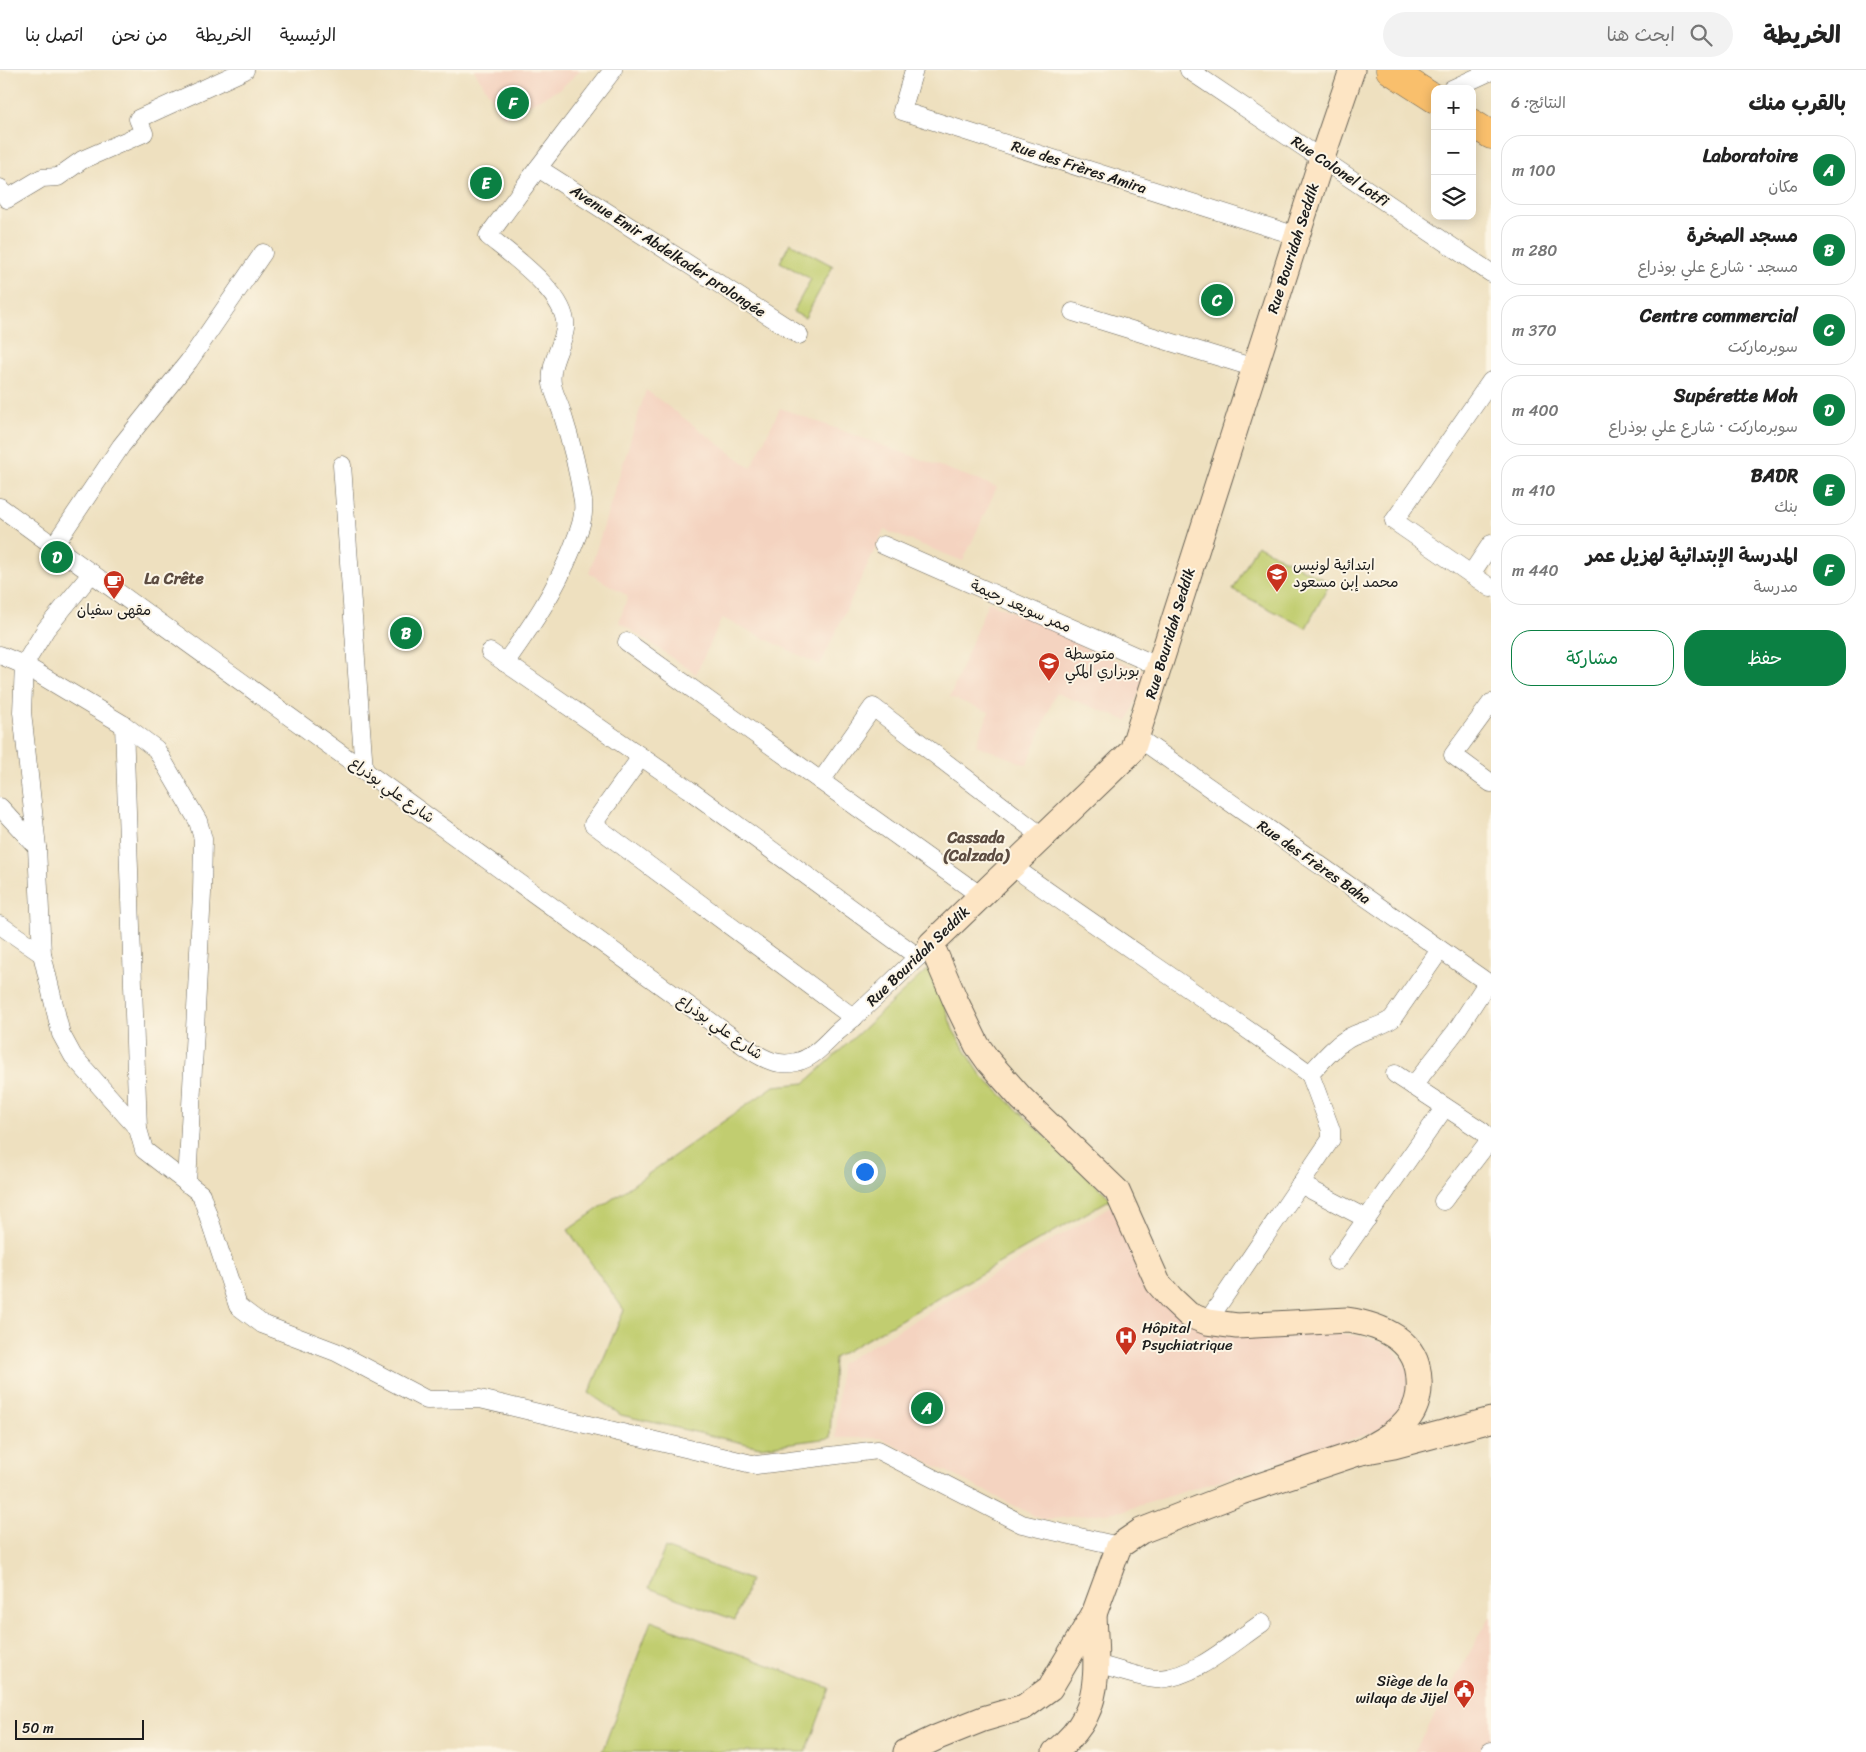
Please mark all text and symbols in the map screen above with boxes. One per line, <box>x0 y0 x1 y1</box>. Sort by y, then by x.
search box <box>1383 12 1733 57</box>
text: الخريطة <box>1763 14 1841 56</box>
text: ابحث هنا <box>1606 18 1675 51</box>
text: اتصل بنا <box>25 19 84 51</box>
text: من نحن <box>112 19 168 51</box>
text: الخريطة <box>196 19 252 51</box>
text: الرئيسية <box>280 19 336 51</box>
icon: search <box>1687 21 1715 49</box>
pin: F <box>497 84 529 122</box>
text: بالقرب منك <box>1748 84 1846 122</box>
map controls <box>1431 85 1476 220</box>
button: + <box>1431 85 1476 130</box>
text: النتائج: 6 <box>1511 88 1566 117</box>
street label: Rue Colonel Lotfi <box>1286 129 1395 214</box>
button: − <box>1431 130 1476 175</box>
street label: Rue des Frères Amira <box>1008 133 1150 201</box>
text: Laboratoire <box>1703 139 1798 172</box>
text: 100 m <box>1512 156 1556 185</box>
text: A <box>1824 156 1834 185</box>
pin: E <box>470 164 502 202</box>
text: مكان <box>1768 172 1798 201</box>
button: layers <box>1431 175 1476 220</box>
street label: Avenue Emir Abdelkader prolongée <box>564 177 771 324</box>
street label: Rue Bouridah Seddik <box>1260 179 1326 317</box>
text: مسجد الصخرة <box>1687 219 1798 252</box>
text: 280 m <box>1512 236 1557 265</box>
text: B <box>1824 236 1834 265</box>
text: مسجد · شارع علي بوذراع <box>1637 252 1798 281</box>
pin: C <box>1201 281 1233 319</box>
text: Centre commercial <box>1640 299 1798 332</box>
text: 370 m <box>1512 316 1557 345</box>
text: C <box>1824 316 1834 345</box>
text: سوبرماركت <box>1728 332 1798 361</box>
text: Supérette Moh <box>1674 379 1798 412</box>
text: 400 m <box>1512 396 1559 425</box>
text: D <box>1824 396 1834 425</box>
text: سوبرماركت · شارع علي بوذراع <box>1608 412 1798 441</box>
text: BADR <box>1751 459 1798 492</box>
text: 410 m <box>1512 476 1555 505</box>
text: E <box>1825 476 1833 505</box>
text: بنك <box>1774 492 1798 521</box>
pin: D <box>41 538 73 576</box>
text: المدرسة الإبتدائية لهزيل عمر <box>1586 539 1798 572</box>
place label: ابتدائية لونيس محمد إبن مسعود <box>1293 552 1398 595</box>
text: 440 m <box>1512 556 1559 585</box>
text: F <box>1825 556 1833 585</box>
school or university icon: ابتدائية لونيس محمد إبن مسعود <box>1265 562 1289 593</box>
district label: La Crête <box>144 564 205 593</box>
street label: Rue Bouridah Seddik <box>1138 564 1202 702</box>
cafe icon: مقهى سفيان <box>102 569 126 600</box>
street label: ممر سويعد رحيمة <box>966 572 1076 640</box>
text: مدرسة <box>1753 572 1798 601</box>
place label: مقهى سفيان <box>77 597 151 623</box>
pin: B <box>390 614 422 652</box>
button: مشاركة <box>1511 630 1674 686</box>
button: حفظ <box>1684 630 1846 686</box>
place label: متوسطة بوبزاري المكي <box>1065 641 1140 684</box>
school or university icon: متوسطة بوبزاري المكي <box>1037 651 1061 682</box>
street label: شارع علي بوذراع <box>344 750 440 830</box>
street label: Rue des Frères Baha <box>1252 813 1377 911</box>
district label: Cassada (Calzada) <box>943 823 1010 870</box>
street label: Rue Bouridah Seddik <box>860 899 976 1013</box>
street label: شارع علي بوذراع <box>671 988 769 1066</box>
your location <box>852 1159 878 1185</box>
place label: Hôpital Psychiatrique <box>1142 1315 1233 1358</box>
hospital icon: Hôpital Psychiatrique <box>1114 1325 1138 1356</box>
pin: A <box>911 1389 943 1427</box>
place label: Siège de la wilaya de Jijel <box>1356 1668 1449 1711</box>
public building icon: Siège de la wilaya de Jijel <box>1452 1678 1476 1709</box>
text: 50 m <box>22 1716 54 1741</box>
scale bar <box>15 1717 144 1740</box>

